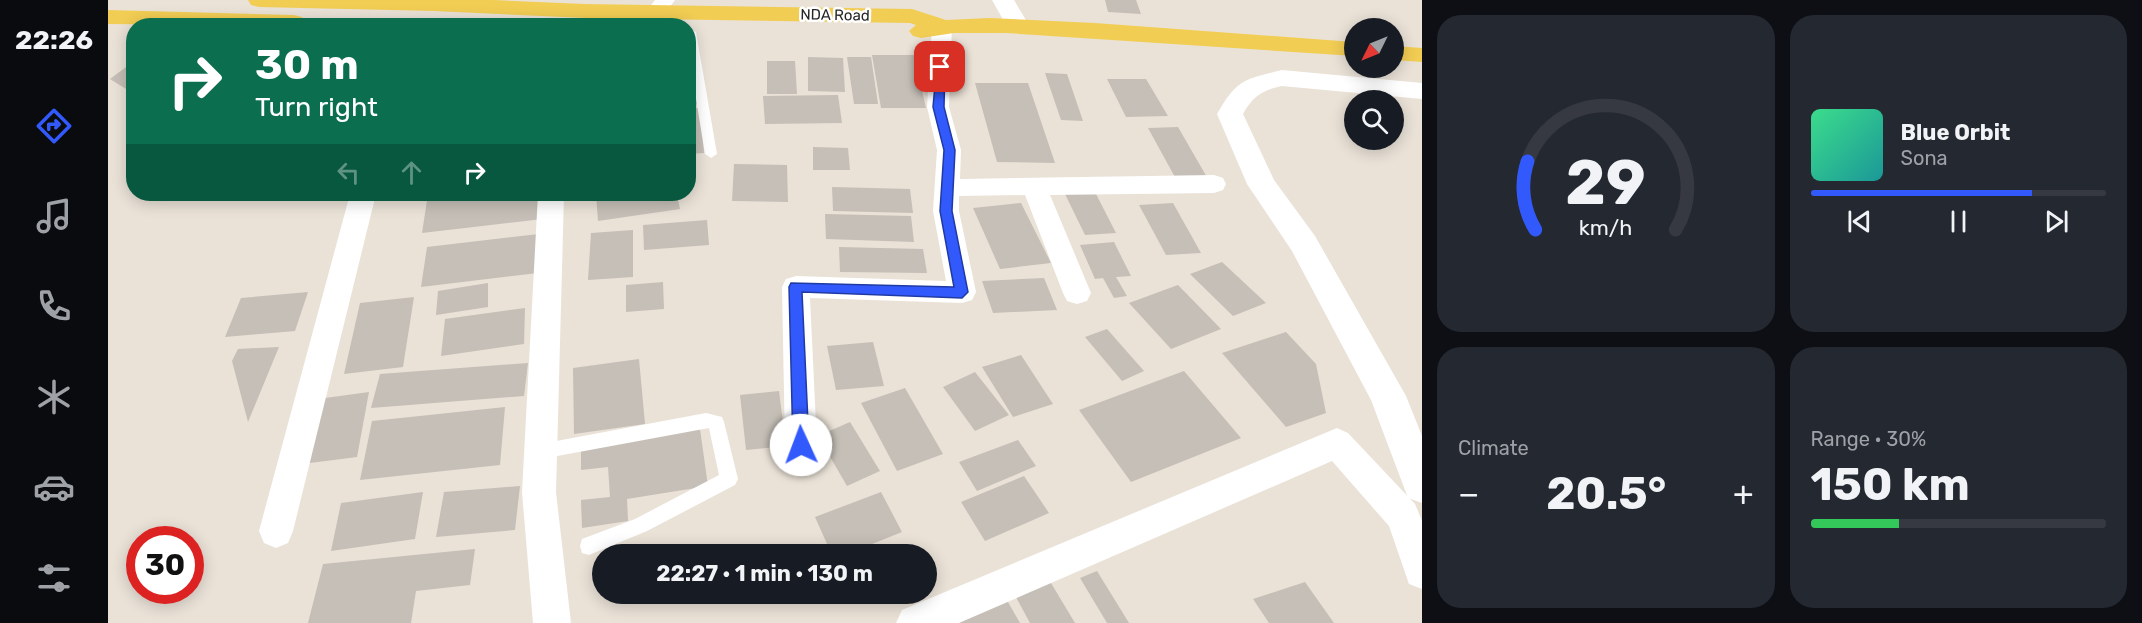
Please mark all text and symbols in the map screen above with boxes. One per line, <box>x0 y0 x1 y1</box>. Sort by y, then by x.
street label: NDA Road <box>800 5 870 25</box>
north arrow <box>1344 18 1404 78</box>
map controls <box>1344 18 1404 150</box>
text: 22:26 <box>15 24 93 56</box>
text: 30 m <box>255 40 359 90</box>
pin <box>914 41 965 92</box>
icon: right <box>156 42 234 120</box>
icon: arrive <box>923 50 956 83</box>
button: search <box>1344 90 1404 150</box>
text: Turn right <box>255 91 378 123</box>
icon: directions <box>33 105 75 147</box>
text: Blue Orbit <box>1901 119 2010 146</box>
text: Sona <box>1901 146 1948 170</box>
text: 29 <box>1565 147 1646 221</box>
icon: left <box>332 156 365 189</box>
icon: ahead <box>395 156 428 189</box>
icon: right <box>458 156 491 189</box>
icon: music <box>33 195 75 237</box>
icon: previous <box>1843 205 1876 238</box>
icon: pause <box>1942 205 1975 238</box>
icon: next <box>2040 205 2073 238</box>
text: km/h <box>1579 216 1633 241</box>
icon: phone <box>33 285 75 327</box>
icon: climate <box>33 376 75 418</box>
position arrow <box>769 413 833 477</box>
text: Range · 30% <box>1811 427 1926 451</box>
text: Climate <box>1458 436 1529 460</box>
text: 150 km <box>1811 458 1970 511</box>
icon: car <box>33 466 75 508</box>
text: 20.5° <box>1546 467 1666 520</box>
text: − <box>1458 474 1479 513</box>
text: + <box>1733 474 1753 513</box>
speed limit sign: 30 <box>126 526 204 604</box>
icon: filters <box>33 557 75 599</box>
text: 22:27 · 1 min · 130 m <box>656 560 873 587</box>

